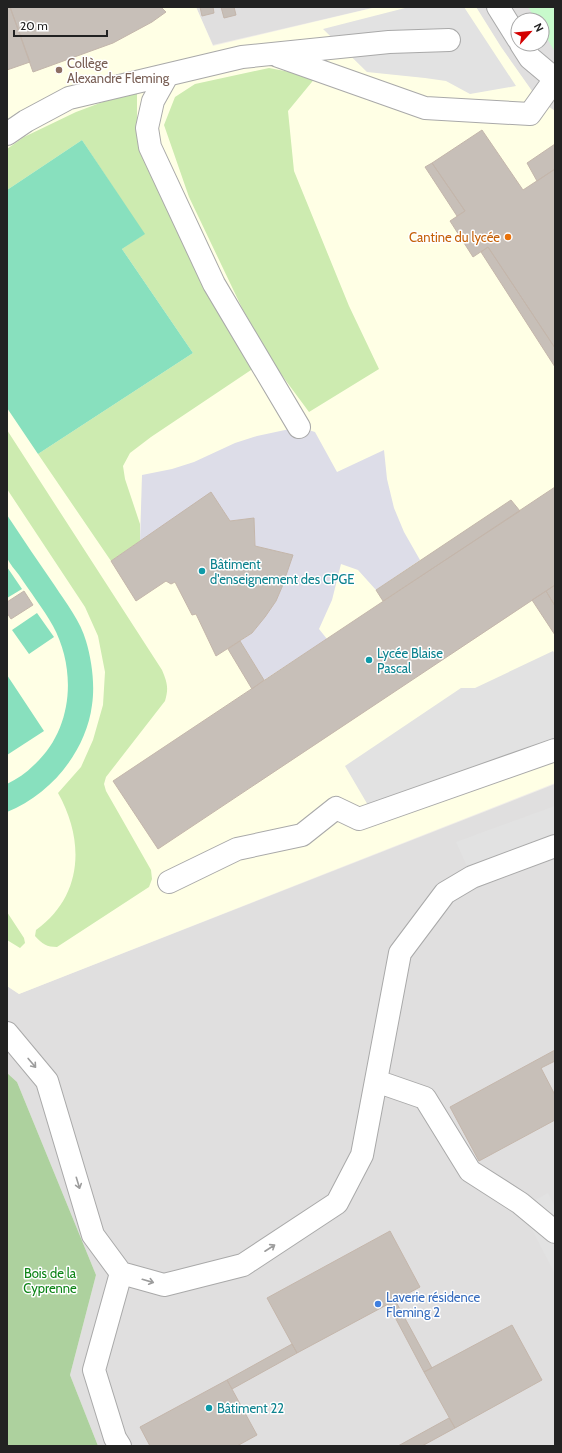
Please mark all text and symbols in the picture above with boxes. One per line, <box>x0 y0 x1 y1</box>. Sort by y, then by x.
scale bar <box>14 12 107 38</box>
north arrow <box>510 12 550 52</box>
text: 20 m <box>20 18 48 33</box>
text: N <box>531 21 547 34</box>
place label: Collège Alexandre Fleming <box>67 55 170 86</box>
marker: Collège Alexandre Fleming <box>54 65 64 75</box>
place label: Cantine du lycée <box>409 229 500 245</box>
marker: Cantine du lycée <box>503 232 513 242</box>
place label: Bâtiment d'enseignement des CPGE <box>210 556 354 587</box>
marker: Bâtiment d'enseignement des CPGE <box>197 566 207 576</box>
place label: Lycée Blaise Pascal <box>377 645 443 676</box>
marker: Lycée Blaise Pascal <box>364 655 374 665</box>
one-way arrow <box>27 1057 36 1068</box>
one-way arrow <box>75 1176 82 1189</box>
one-way arrow <box>264 1243 275 1252</box>
park label: Bois de la Cyprenne <box>23 1265 77 1296</box>
one-way arrow <box>141 1278 154 1285</box>
place label: Laverie résidence Fleming 2 <box>386 1289 481 1320</box>
marker: Laverie résidence Fleming 2 <box>373 1299 383 1309</box>
place label: Bâtiment 22 <box>217 1400 284 1416</box>
marker: Bâtiment 22 <box>204 1403 214 1413</box>

